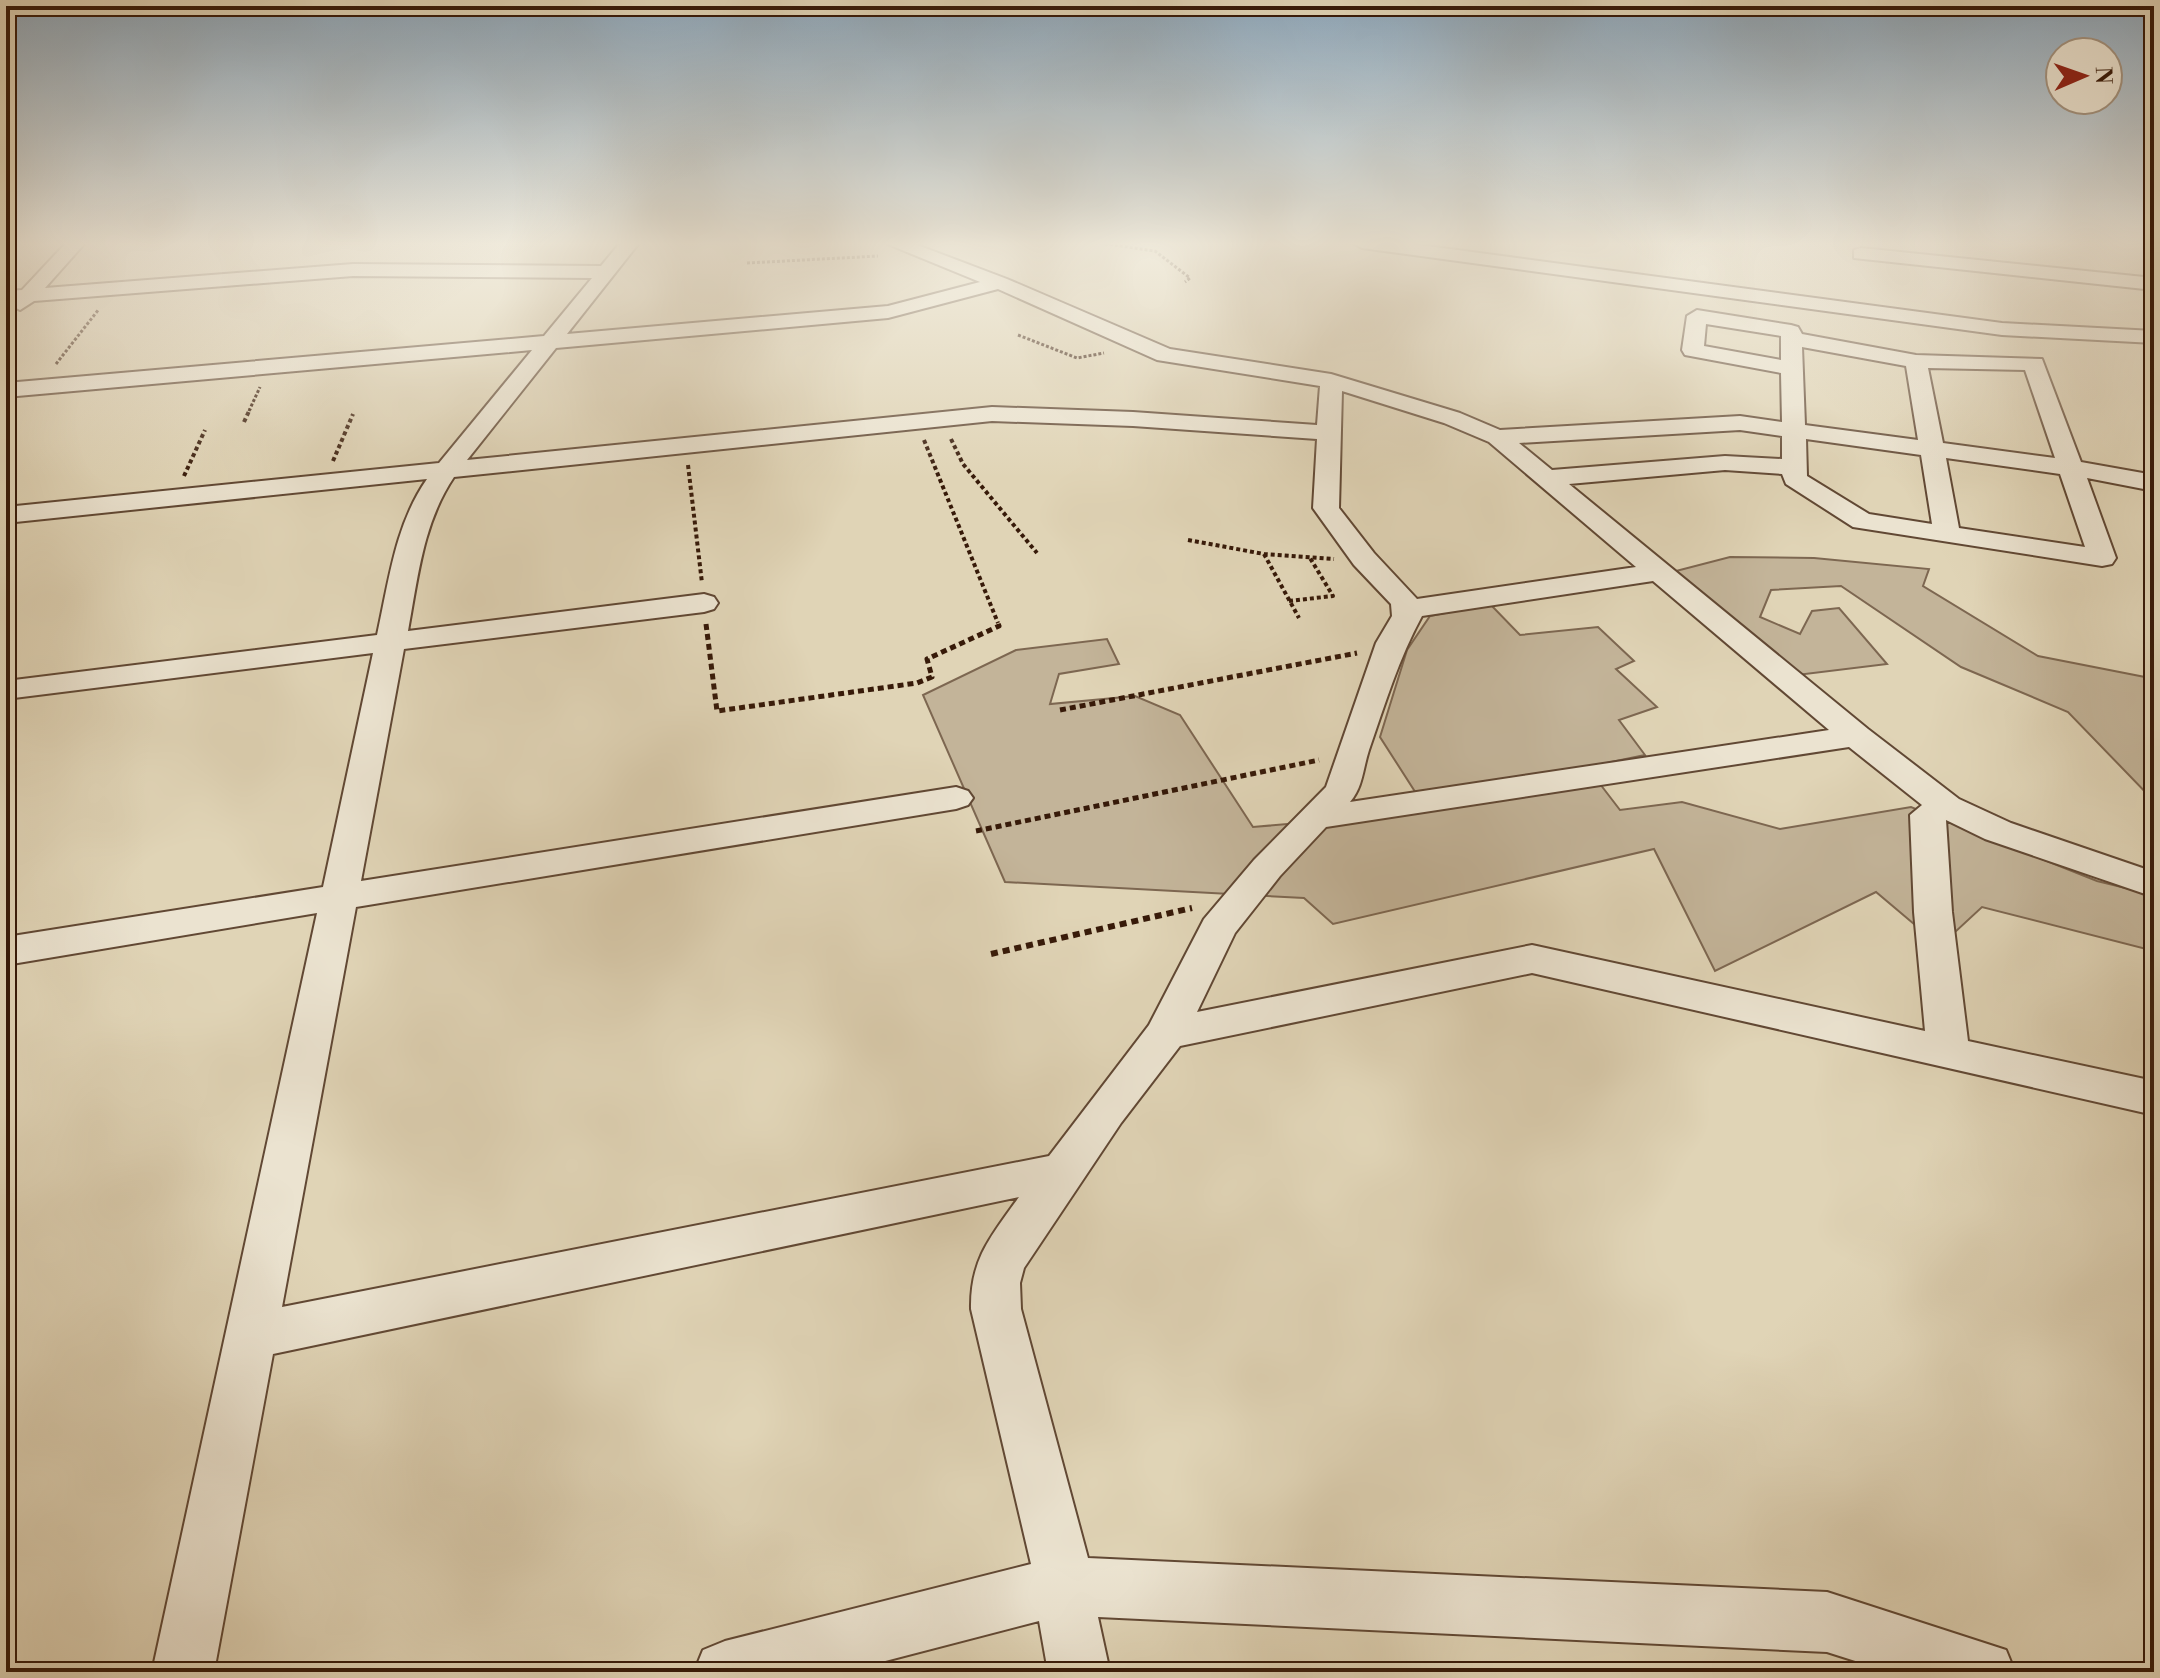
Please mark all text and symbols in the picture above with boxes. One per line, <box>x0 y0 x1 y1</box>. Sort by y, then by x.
north arrow <box>2044 36 2124 116</box>
text: N <box>2089 66 2116 85</box>

